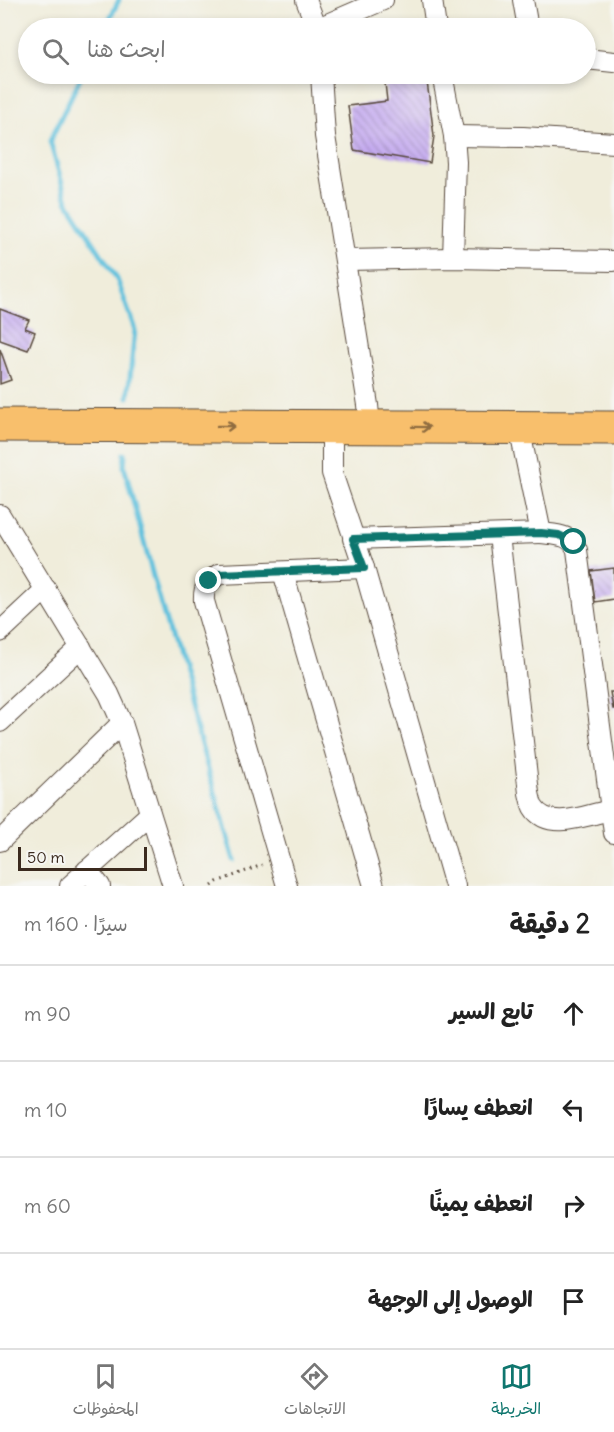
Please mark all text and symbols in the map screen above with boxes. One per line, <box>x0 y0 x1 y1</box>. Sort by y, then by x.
search box <box>18 18 596 84</box>
icon: search <box>39 35 72 68</box>
text: ابحث هنا <box>87 35 166 63</box>
one-way arrow <box>216 420 236 432</box>
one-way arrow <box>411 421 431 432</box>
route start <box>560 528 586 554</box>
route end <box>195 567 221 593</box>
scale bar <box>18 844 147 872</box>
text: 50 m <box>27 847 65 867</box>
text: 2 دقيقة <box>510 907 590 940</box>
text: سيرًا · 160 m <box>24 911 128 936</box>
text: تابع السير <box>449 997 533 1025</box>
icon: ahead <box>557 997 590 1030</box>
text: 90 m <box>24 1001 71 1026</box>
text: انعطف يسارًا <box>424 1093 533 1121</box>
icon: left <box>557 1093 590 1126</box>
text: 10 m <box>24 1097 67 1122</box>
text: انعطف يمينًا <box>430 1189 533 1217</box>
icon: right <box>557 1189 590 1222</box>
text: 60 m <box>24 1193 71 1218</box>
text: الوصول إلى الوجهة <box>368 1285 533 1313</box>
icon: arrive <box>557 1285 590 1318</box>
tab: المحفوظات <box>73 1360 139 1423</box>
tab: الاتجاهات <box>284 1360 346 1423</box>
tab: الخريطة <box>491 1360 541 1423</box>

